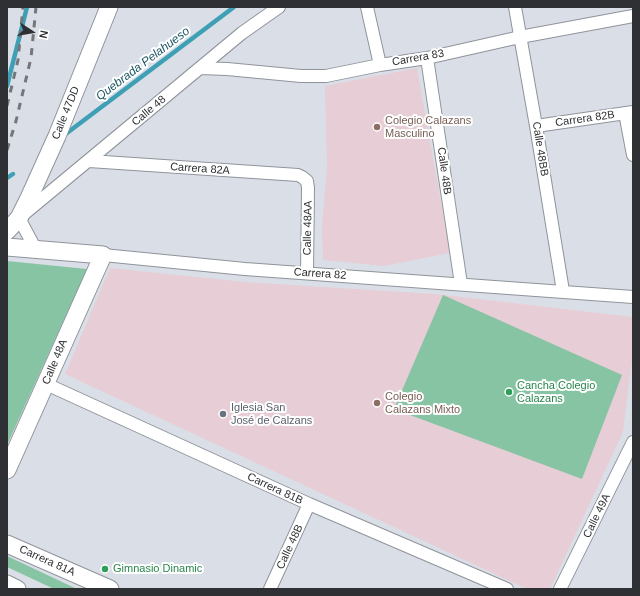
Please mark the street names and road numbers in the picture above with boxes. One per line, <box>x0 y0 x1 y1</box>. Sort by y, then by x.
street label: Carrera 83 <box>391 47 445 69</box>
street label: Calle 47DD <box>49 84 83 142</box>
street label: Calle 48 <box>129 93 169 129</box>
street label: Carrera 82B <box>554 108 616 130</box>
street label: Calle 48BB <box>529 121 551 177</box>
street label: Calle 48B <box>434 146 454 196</box>
street label: Carrera 82A <box>170 160 230 178</box>
street label: Calle 48AA <box>301 200 315 256</box>
street label: Carrera 82 <box>293 266 347 282</box>
street label: Calle 48A <box>40 337 70 387</box>
street label: Carrera 81B <box>245 470 305 508</box>
street label: Calle 49A <box>581 492 613 540</box>
street label: Calle 48B <box>274 523 306 571</box>
street label: Carrera 81A <box>17 543 77 579</box>

